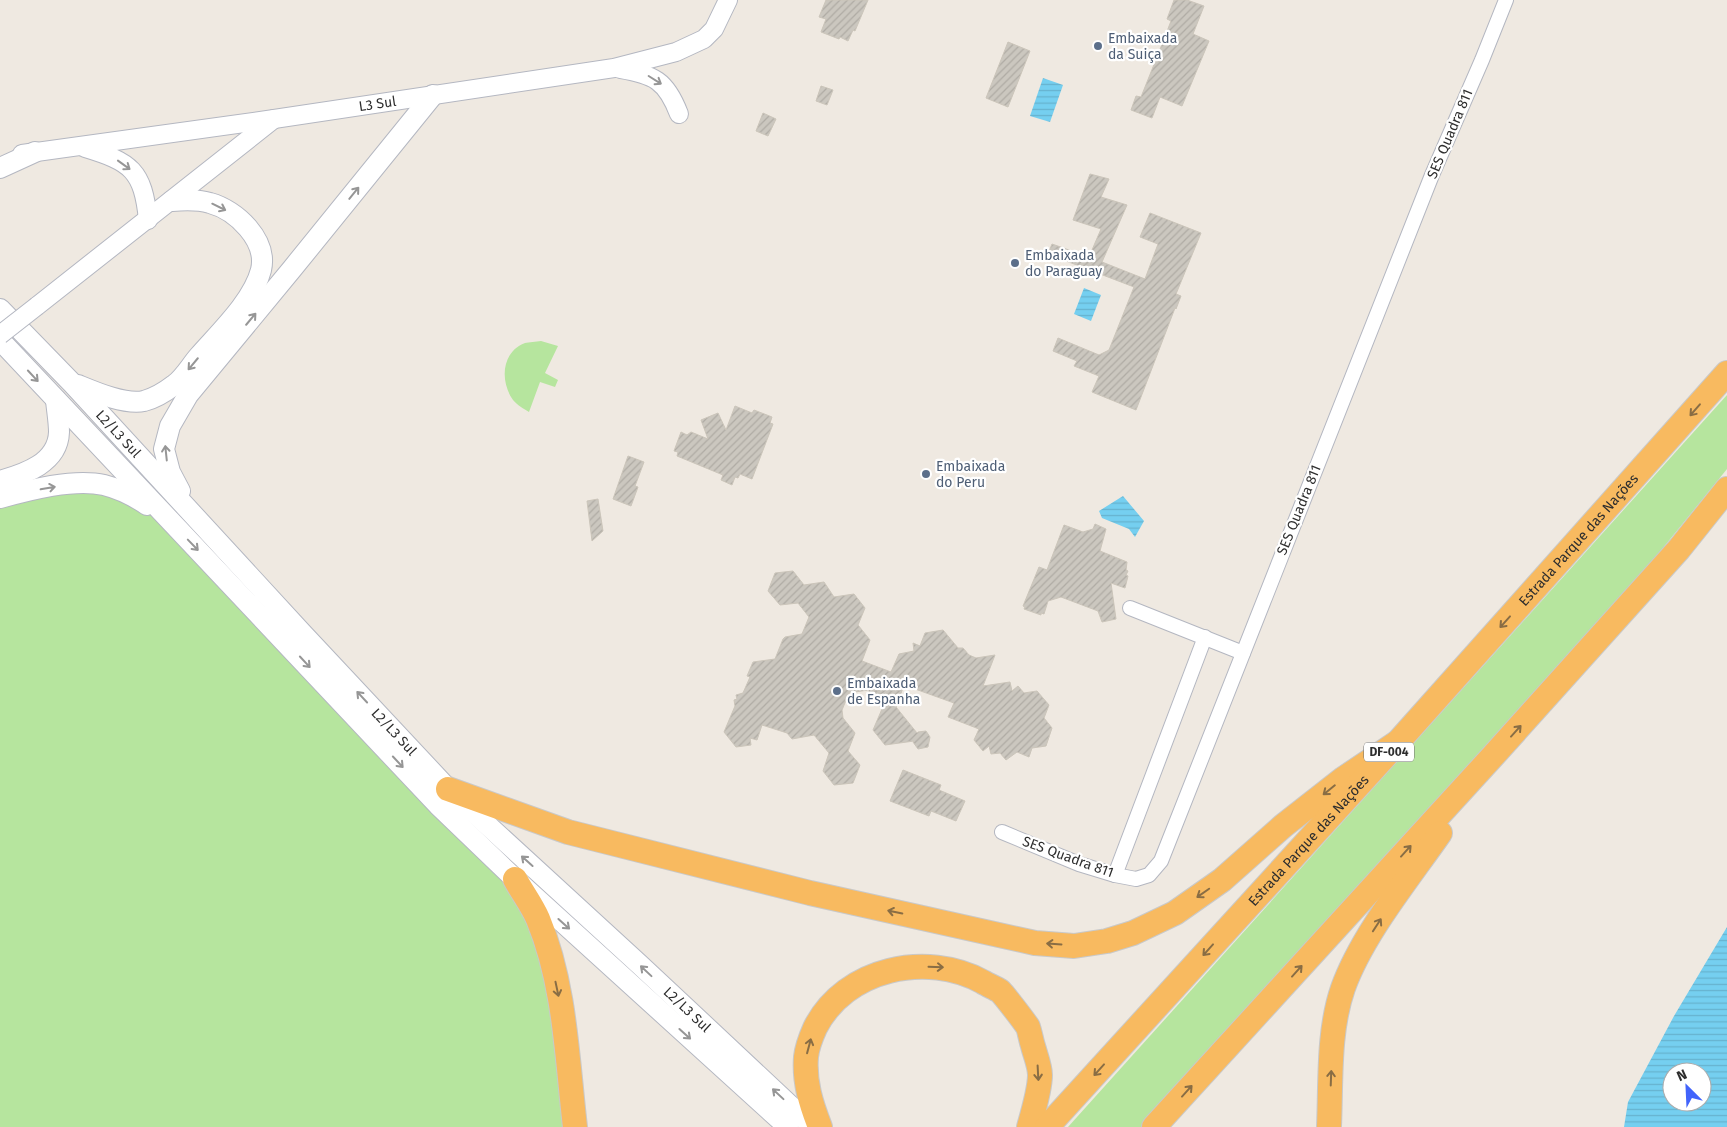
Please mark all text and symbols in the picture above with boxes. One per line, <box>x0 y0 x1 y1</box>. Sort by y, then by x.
place label: Embaixada da Suiça <box>1108 30 1177 63</box>
marker: Embaixada da Suiça <box>1092 40 1104 52</box>
one-way arrow <box>648 74 662 85</box>
street label: SES Quadra 811 <box>1423 87 1477 181</box>
street label: L3 Sul <box>358 92 397 115</box>
one-way arrow <box>117 160 131 170</box>
one-way arrow <box>348 186 359 199</box>
one-way arrow <box>212 202 227 212</box>
place label: Embaixada do Paraguay <box>1025 247 1102 280</box>
marker: Embaixada do Paraguay <box>1009 257 1021 269</box>
one-way arrow <box>246 312 257 325</box>
one-way arrow <box>188 357 199 370</box>
one-way arrow <box>27 369 39 382</box>
one-way arrow <box>1689 403 1701 416</box>
street label: L2/L3 Sul <box>92 406 145 461</box>
one-way arrow <box>161 445 171 461</box>
place label: Embaixada do Peru <box>936 458 1005 491</box>
street label: SES Quadra 811 <box>1273 462 1325 558</box>
marker: Embaixada do Peru <box>920 468 932 480</box>
street label: Estrada Parque das Nações <box>1515 470 1642 609</box>
one-way arrow <box>39 482 55 492</box>
one-way arrow <box>187 538 199 551</box>
one-way arrow <box>1499 616 1511 629</box>
one-way arrow <box>299 656 311 669</box>
place label: Embaixada de Espanha <box>847 675 921 708</box>
marker: Embaixada de Espanha <box>831 685 843 697</box>
one-way arrow <box>356 691 368 704</box>
street label: L2/L3 Sul <box>368 704 420 759</box>
one-way arrow <box>1510 724 1521 737</box>
road number: DF-004 <box>1364 742 1414 762</box>
one-way arrow <box>392 756 404 768</box>
street label: Estrada Parque das Nações <box>1244 771 1373 909</box>
one-way arrow <box>1323 784 1336 795</box>
street label: SES Quadra 811 <box>1020 833 1116 881</box>
one-way arrow <box>1400 845 1412 858</box>
one-way arrow <box>520 855 533 867</box>
one-way arrow <box>1197 888 1211 898</box>
one-way arrow <box>887 906 903 916</box>
one-way arrow <box>558 918 571 930</box>
one-way arrow <box>1372 919 1382 933</box>
one-way arrow <box>1046 940 1062 949</box>
one-way arrow <box>1202 944 1214 957</box>
one-way arrow <box>927 963 943 972</box>
one-way arrow <box>640 965 653 977</box>
one-way arrow <box>1291 965 1303 978</box>
one-way arrow <box>553 980 562 996</box>
street label: L2/L3 Sul <box>660 983 715 1036</box>
one-way arrow <box>678 1028 691 1039</box>
one-way arrow <box>804 1038 814 1054</box>
north arrow <box>1662 1062 1712 1112</box>
one-way arrow <box>1093 1064 1105 1077</box>
one-way arrow <box>1034 1065 1043 1081</box>
text: N <box>1674 1066 1690 1085</box>
one-way arrow <box>1326 1071 1335 1087</box>
one-way arrow <box>1181 1085 1193 1097</box>
one-way arrow <box>771 1088 784 1100</box>

